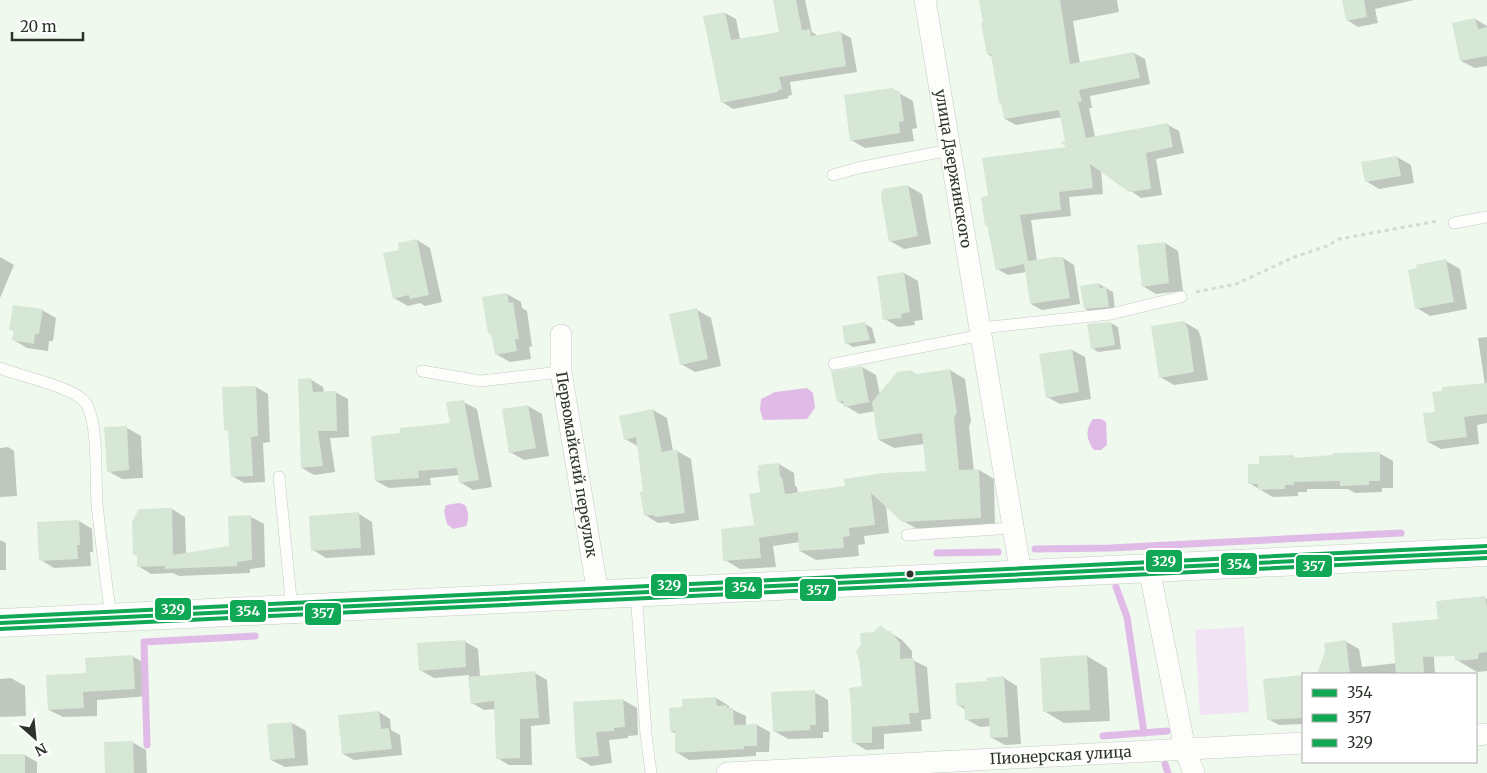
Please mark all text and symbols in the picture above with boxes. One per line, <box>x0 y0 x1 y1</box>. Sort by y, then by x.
scale bar <box>12 10 84 42</box>
text: 20 m <box>20 17 57 36</box>
street label: улица Дзержинского <box>931 88 976 250</box>
street label: Первомайский переулок <box>552 370 602 560</box>
line badge: 329 <box>1145 549 1183 573</box>
text: 329 <box>1152 552 1176 570</box>
line badge: 354 <box>1220 552 1258 576</box>
line badge: 357 <box>1295 554 1333 578</box>
text: 354 <box>1227 555 1251 573</box>
text: 357 <box>1302 557 1326 575</box>
unlabelled marker <box>905 569 915 579</box>
line badge: 329 <box>650 573 688 597</box>
text: 329 <box>657 576 681 594</box>
line badge: 354 <box>724 576 763 600</box>
text: 354 <box>732 578 756 596</box>
line badge: 357 <box>799 578 837 602</box>
text: 357 <box>806 581 830 599</box>
line badge: 329 <box>154 597 192 621</box>
line badge: 354 <box>229 599 267 623</box>
text: 329 <box>161 600 185 618</box>
text: 354 <box>236 602 260 620</box>
line badge: 357 <box>304 602 342 626</box>
text: 357 <box>311 604 335 622</box>
legend <box>1302 673 1477 763</box>
text: 354 <box>1347 683 1372 702</box>
text: 357 <box>1347 708 1372 727</box>
north arrow <box>10 713 60 763</box>
text: 329 <box>1347 733 1373 752</box>
text: N <box>32 739 50 760</box>
street label: Пионерская улица <box>989 742 1132 768</box>

